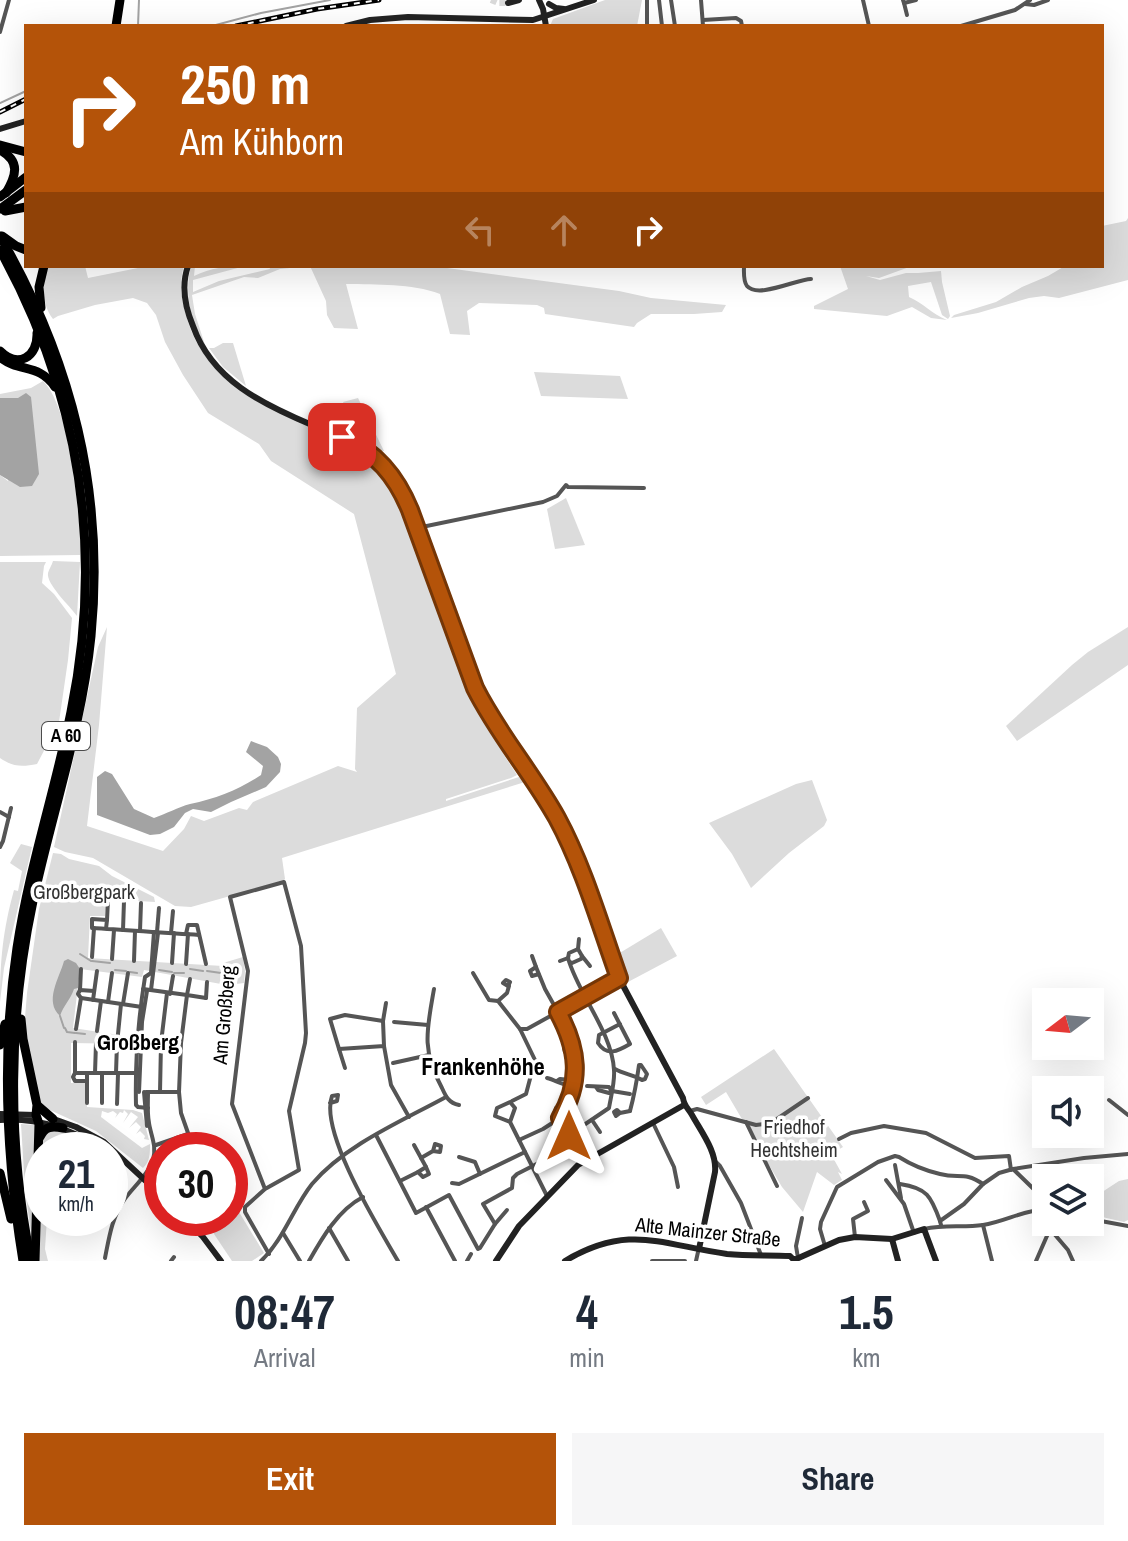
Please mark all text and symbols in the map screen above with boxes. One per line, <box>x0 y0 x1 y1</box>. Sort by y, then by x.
text: 250 m <box>180 46 310 121</box>
icon: right <box>48 56 152 160</box>
text: Am Kühborn <box>180 118 344 166</box>
icon: left <box>458 208 502 252</box>
icon: ahead <box>542 208 586 252</box>
icon: right <box>626 208 670 252</box>
pin <box>308 403 376 471</box>
icon: arrive <box>320 415 364 459</box>
road number: A 60 <box>42 722 90 750</box>
park label: Großbergpark <box>33 878 136 905</box>
street label: Am Großberg <box>206 964 241 1067</box>
north arrow <box>1032 988 1104 1060</box>
map controls <box>1032 988 1104 1236</box>
district label: Großberg <box>97 1027 179 1057</box>
district label: Frankenhöhe <box>421 1050 545 1082</box>
button: sound <box>1032 1076 1104 1148</box>
position arrow <box>527 1094 611 1178</box>
park label: Friedhof Hechtsheim <box>750 1113 838 1163</box>
speed limit sign: 30 <box>144 1132 248 1236</box>
text: 21 <box>58 1147 94 1200</box>
button: layers <box>1032 1164 1104 1236</box>
text: km/h <box>58 1190 94 1217</box>
street label: Alte Mainzer Straße <box>633 1210 782 1253</box>
text: 08:47 <box>234 1279 335 1344</box>
text: 4 <box>576 1279 598 1344</box>
text: 1.5 <box>839 1279 894 1344</box>
text: Arrival <box>254 1340 315 1375</box>
text: min <box>569 1340 605 1375</box>
text: km <box>852 1340 881 1375</box>
button: Exit <box>24 1433 556 1525</box>
button: Share <box>572 1433 1104 1525</box>

